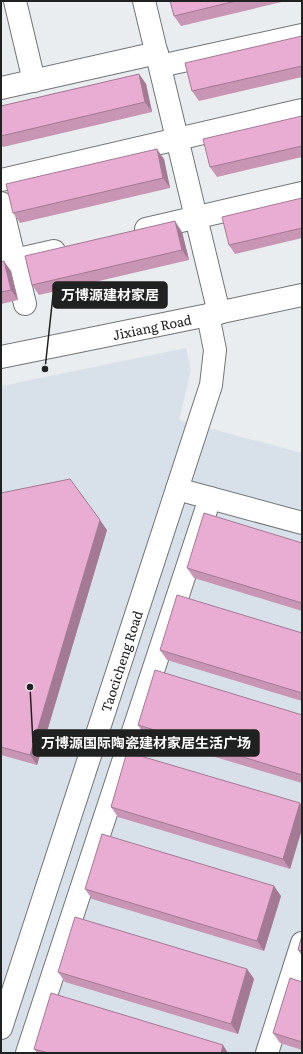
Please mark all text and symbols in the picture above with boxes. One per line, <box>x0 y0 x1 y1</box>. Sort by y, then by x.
callout: 万博源建材家居 <box>53 282 167 308</box>
text: 万博源建材家居 <box>61 284 159 304</box>
street label: Jixiang Road <box>111 309 193 344</box>
street label: Taocicheng Road <box>95 608 146 714</box>
callout: 万博源国际陶瓷建材家居生活广场 <box>33 730 259 756</box>
text: 万博源国际陶瓷建材家居生活广场 <box>41 732 251 752</box>

